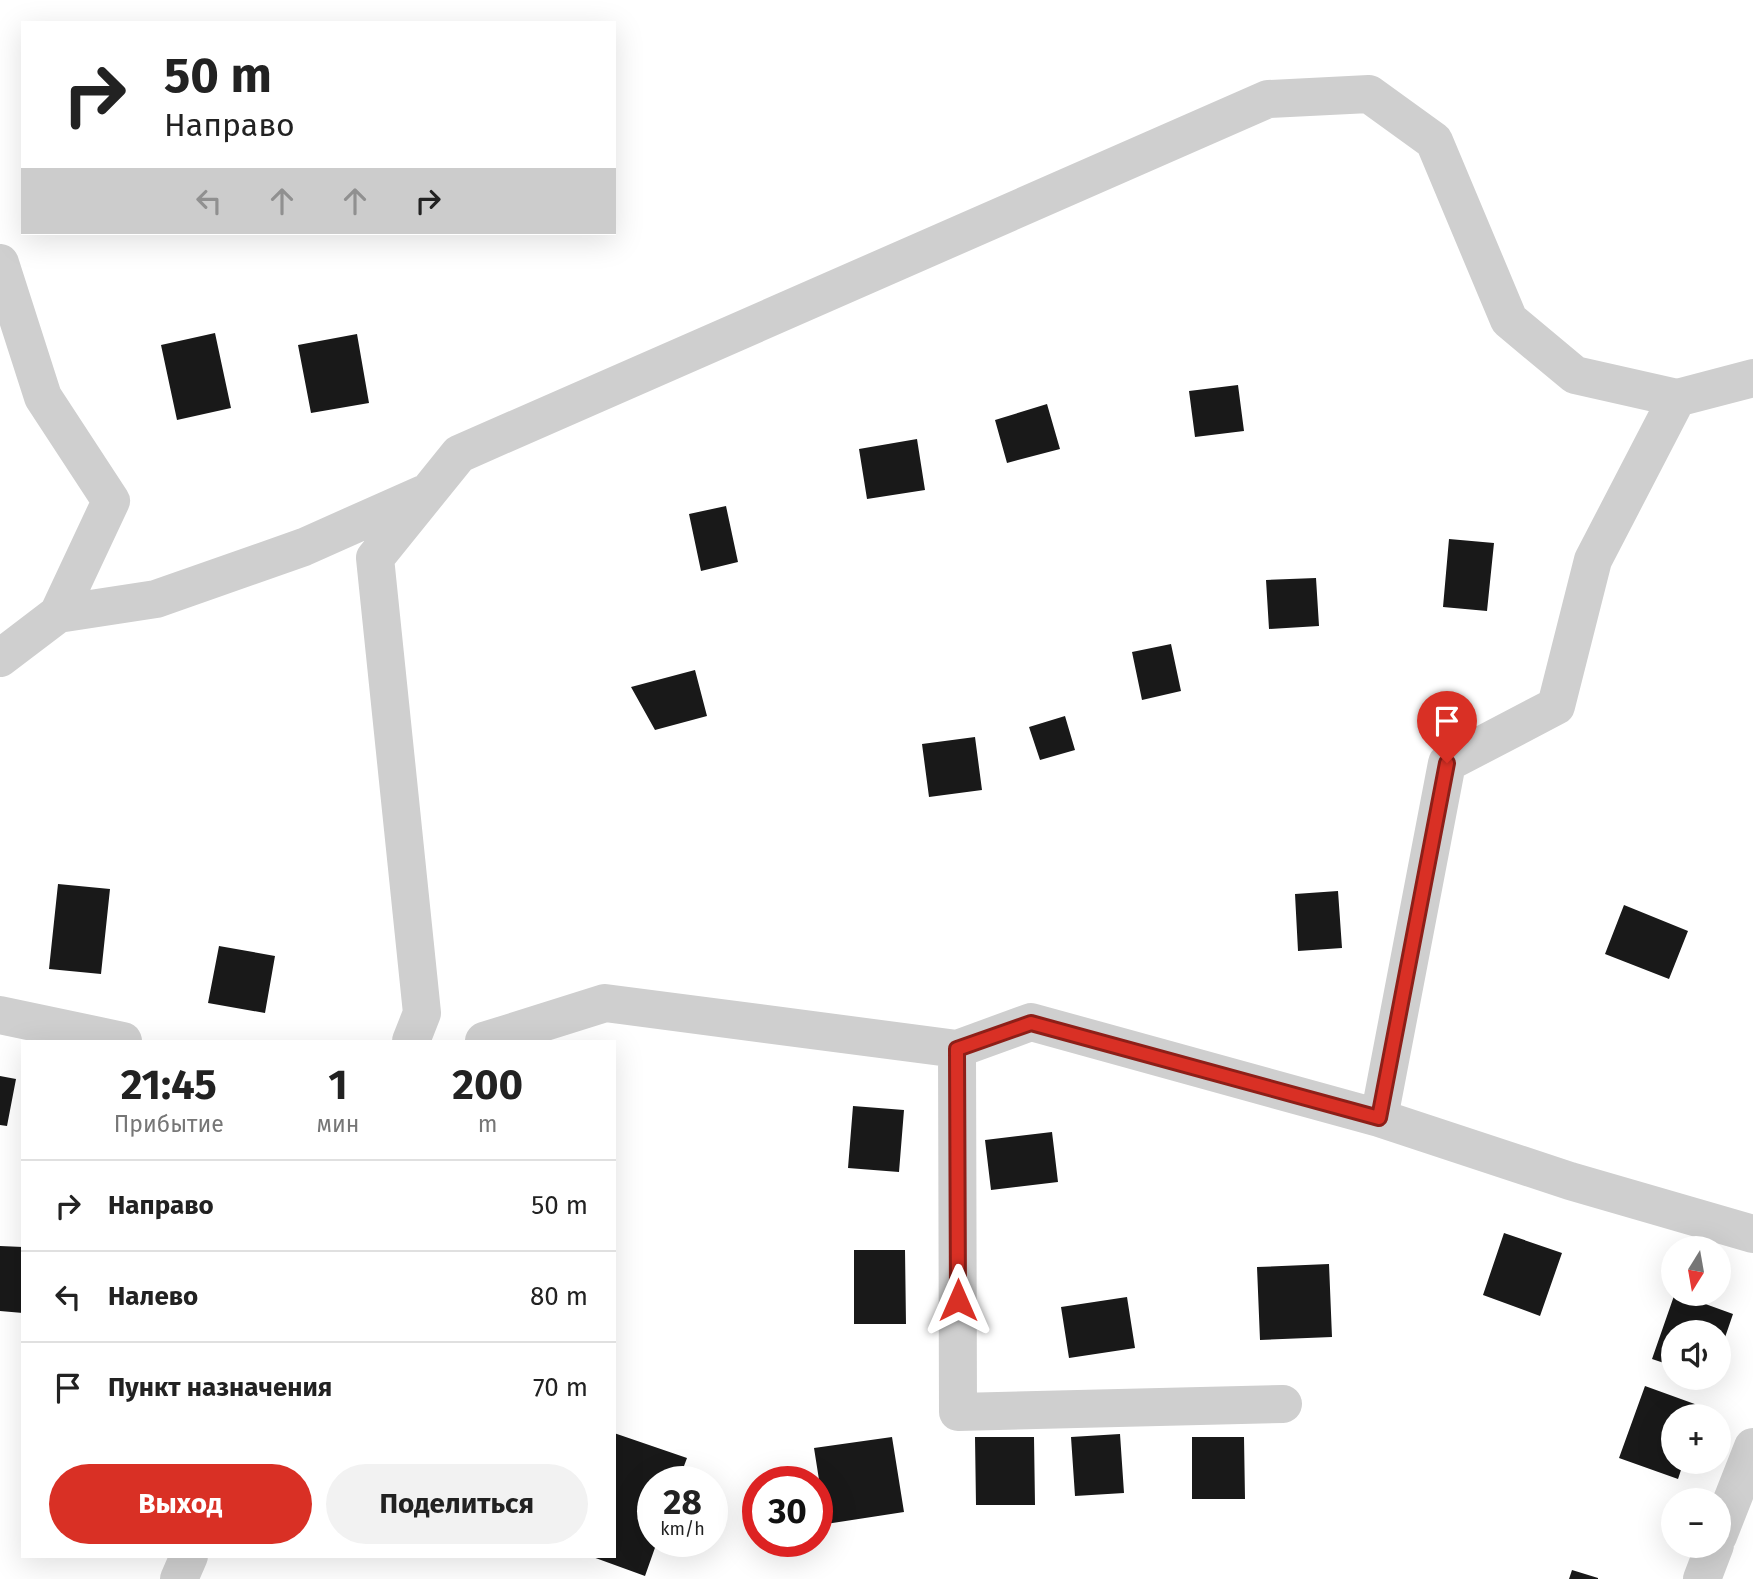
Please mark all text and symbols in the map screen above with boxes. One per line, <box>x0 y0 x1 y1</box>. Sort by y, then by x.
text: 50 m <box>164 46 272 105</box>
icon: right <box>49 49 140 140</box>
text: Направо <box>164 106 295 144</box>
icon: left <box>190 182 228 220</box>
icon: ahead <box>263 182 301 220</box>
icon: ahead <box>336 182 374 220</box>
icon: right <box>409 182 447 220</box>
pin <box>1417 691 1477 763</box>
icon: arrive <box>1428 702 1466 740</box>
text: 21:45 <box>121 1060 217 1110</box>
text: 1 <box>328 1060 348 1110</box>
text: 200 <box>452 1060 523 1110</box>
text: Прибытие <box>114 1110 224 1138</box>
text: мин <box>317 1110 359 1138</box>
text: m <box>478 1110 498 1138</box>
icon: right <box>49 1187 87 1225</box>
text: Направо <box>108 1190 214 1221</box>
text: 50 m <box>531 1190 588 1221</box>
north arrow <box>1661 1236 1731 1306</box>
map controls <box>1661 1236 1731 1558</box>
position arrow <box>921 1263 995 1337</box>
icon: left <box>49 1278 87 1316</box>
text: Налево <box>108 1281 198 1312</box>
text: 80 m <box>530 1281 588 1312</box>
button: sound <box>1661 1320 1731 1390</box>
icon: arrive <box>49 1369 87 1407</box>
text: Пункт назначения <box>108 1372 332 1403</box>
text: 70 m <box>533 1372 588 1403</box>
button: + <box>1661 1404 1731 1474</box>
button: Выход <box>49 1464 312 1544</box>
button: Поделиться <box>326 1464 588 1544</box>
speed limit sign: 30 <box>742 1466 833 1557</box>
text: 28 <box>663 1481 702 1523</box>
button: − <box>1661 1488 1731 1558</box>
text: km/h <box>660 1518 705 1540</box>

